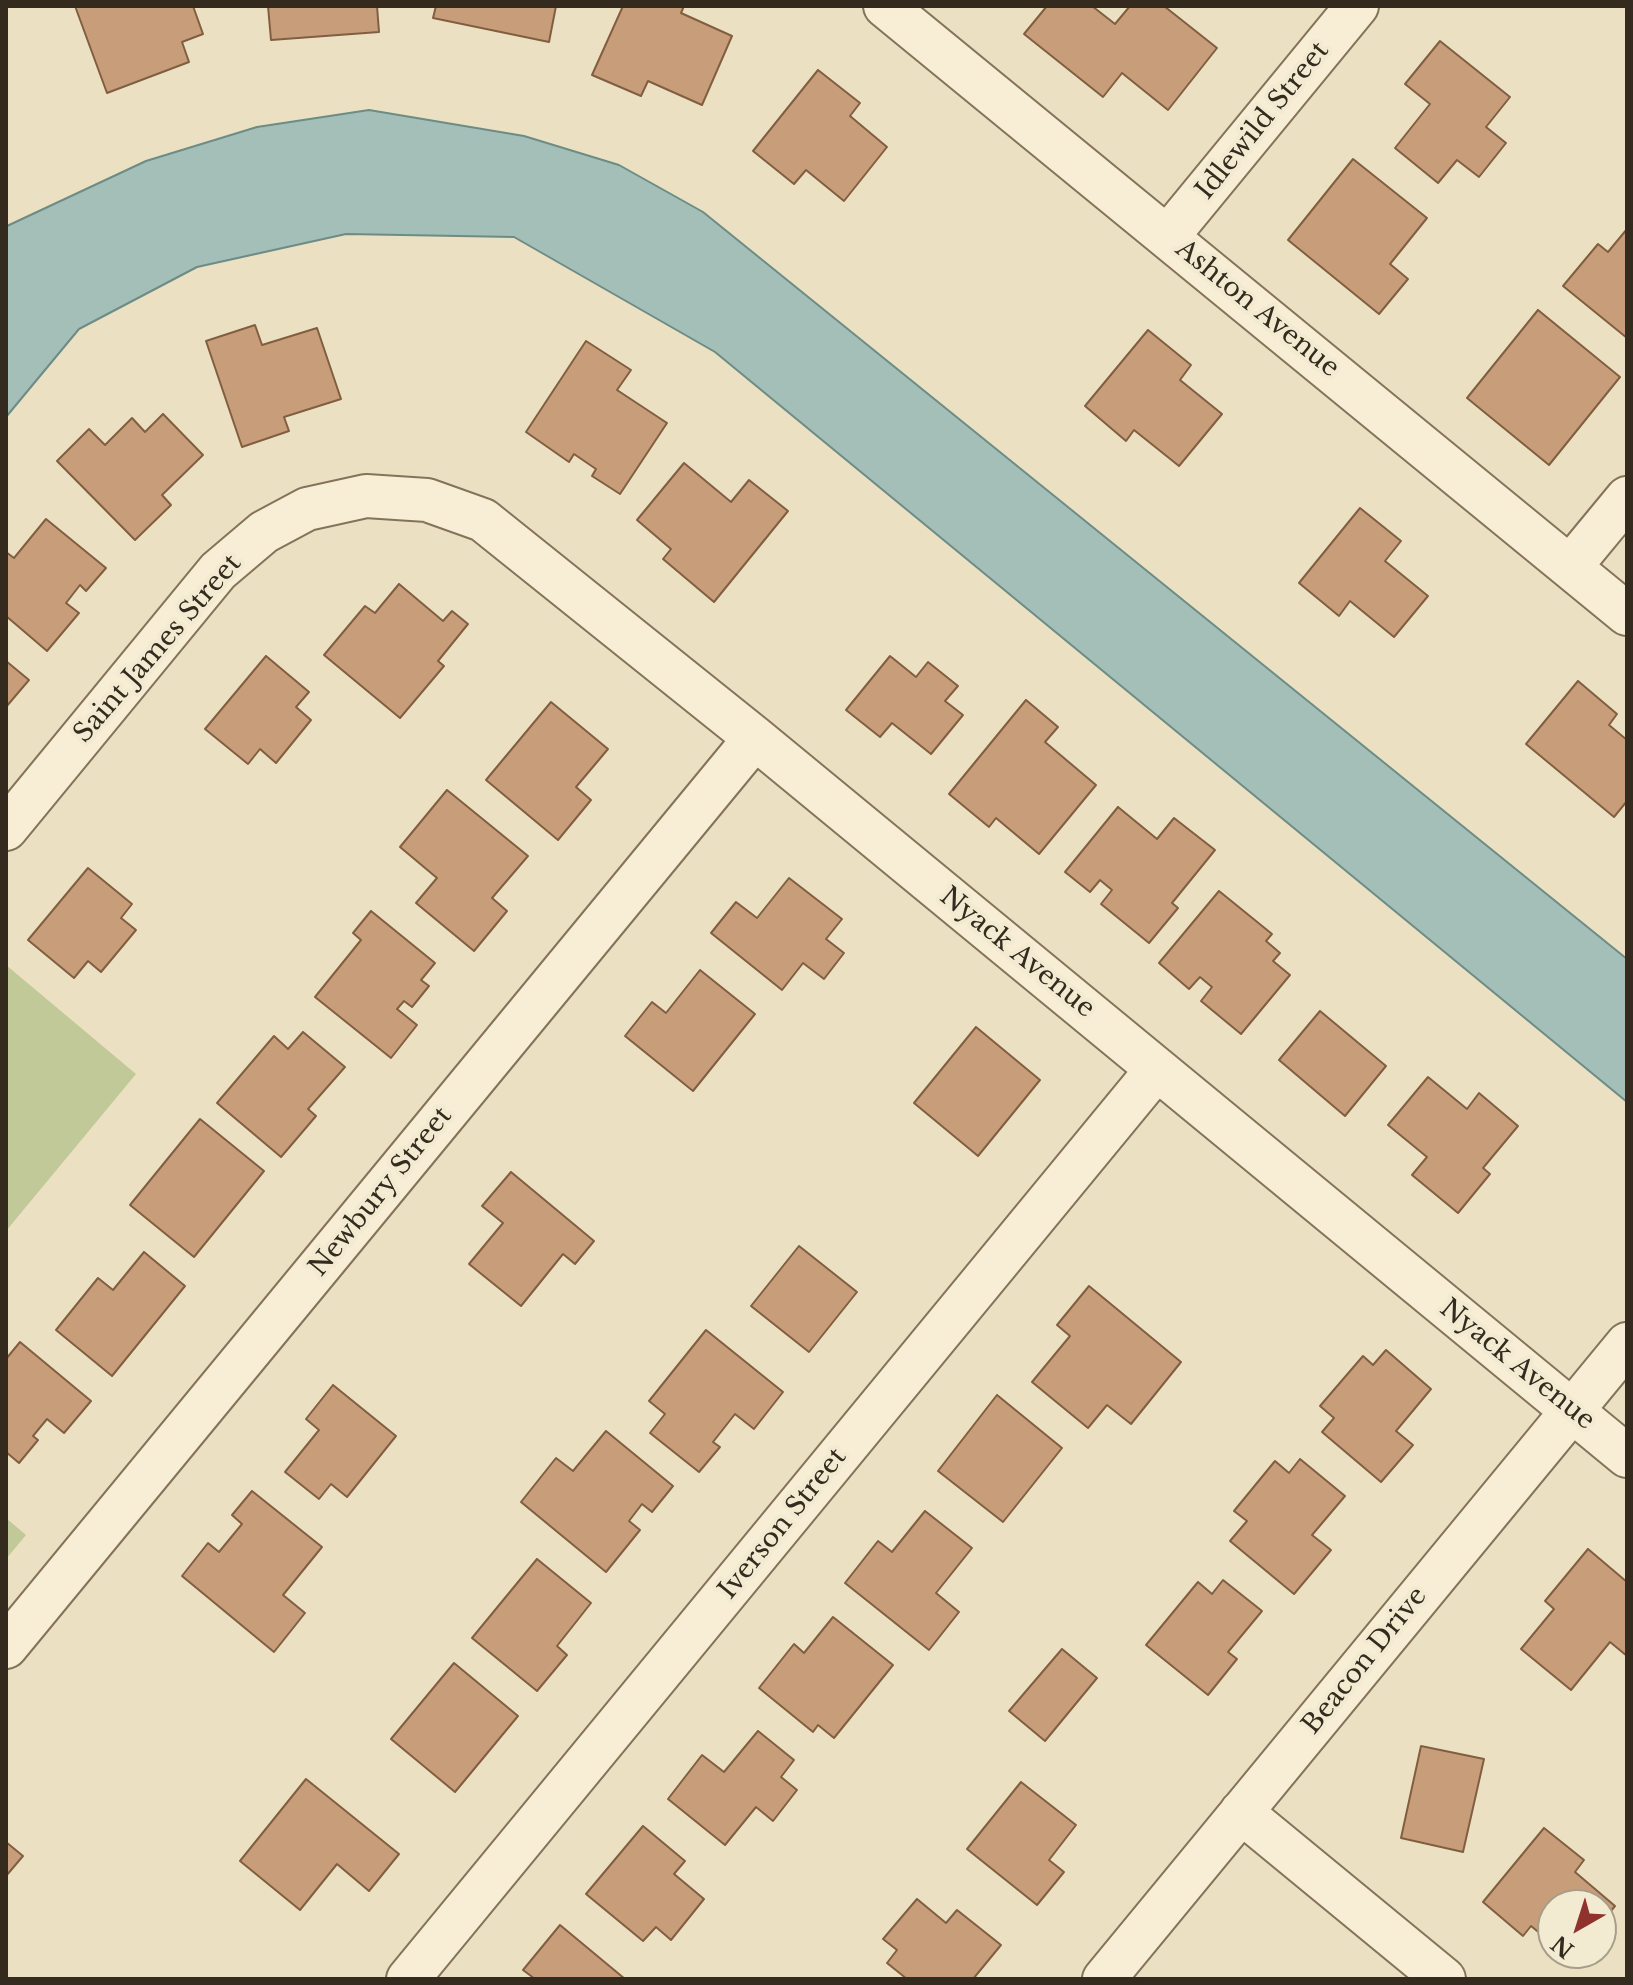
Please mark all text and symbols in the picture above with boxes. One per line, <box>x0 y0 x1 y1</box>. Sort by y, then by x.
street label: Idlewild Street <box>1190 36 1336 206</box>
street label: Ashton Avenue <box>1169 234 1345 384</box>
street label: Saint James Street <box>68 548 248 750</box>
street label: Nyack Avenue <box>933 881 1101 1025</box>
street label: Newbury Street <box>303 1101 459 1283</box>
street label: Nyack Avenue <box>1433 1293 1601 1437</box>
street label: Iverson Street <box>713 1442 853 1606</box>
street label: Beacon Drive <box>1296 1581 1434 1741</box>
north arrow <box>1537 1889 1617 1969</box>
text: N <box>1546 1929 1579 1963</box>

